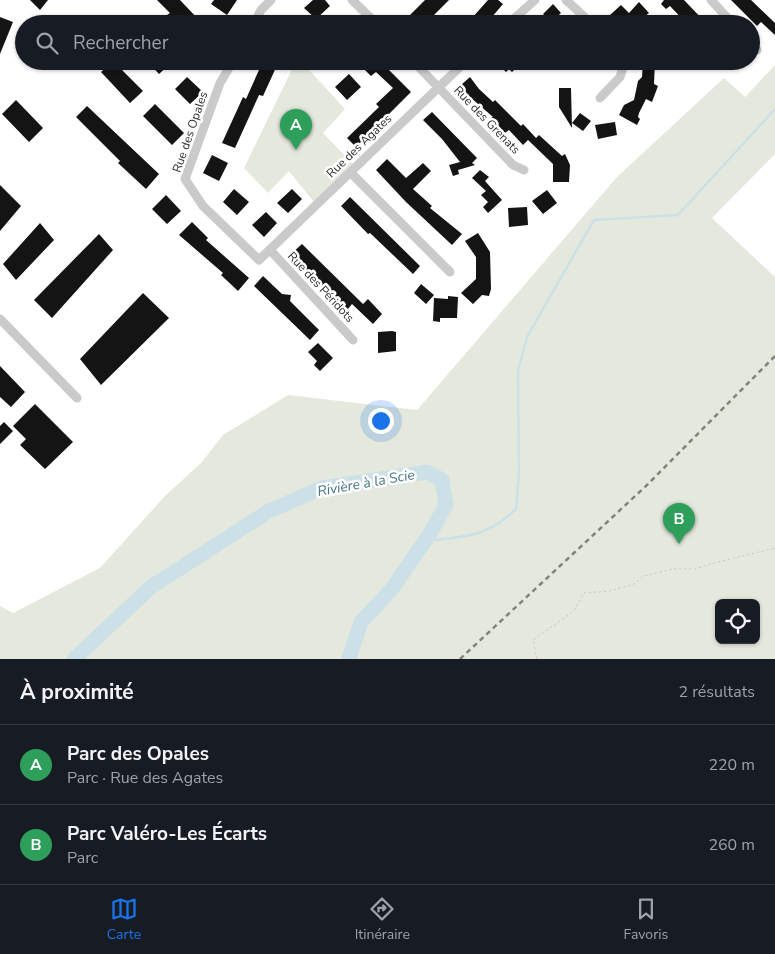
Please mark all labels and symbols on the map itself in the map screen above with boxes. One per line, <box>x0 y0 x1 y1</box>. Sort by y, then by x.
street label: Rue des Grenats <box>450 82 524 158</box>
street label: Rue des Opales <box>169 89 211 175</box>
pin: A <box>280 109 312 150</box>
street label: Rue des Agates <box>323 111 395 181</box>
street label: Rue des Péridots <box>284 248 358 326</box>
your location <box>368 408 394 434</box>
water label: Rivière à la Scie <box>316 465 417 501</box>
pin: B <box>663 503 695 544</box>

